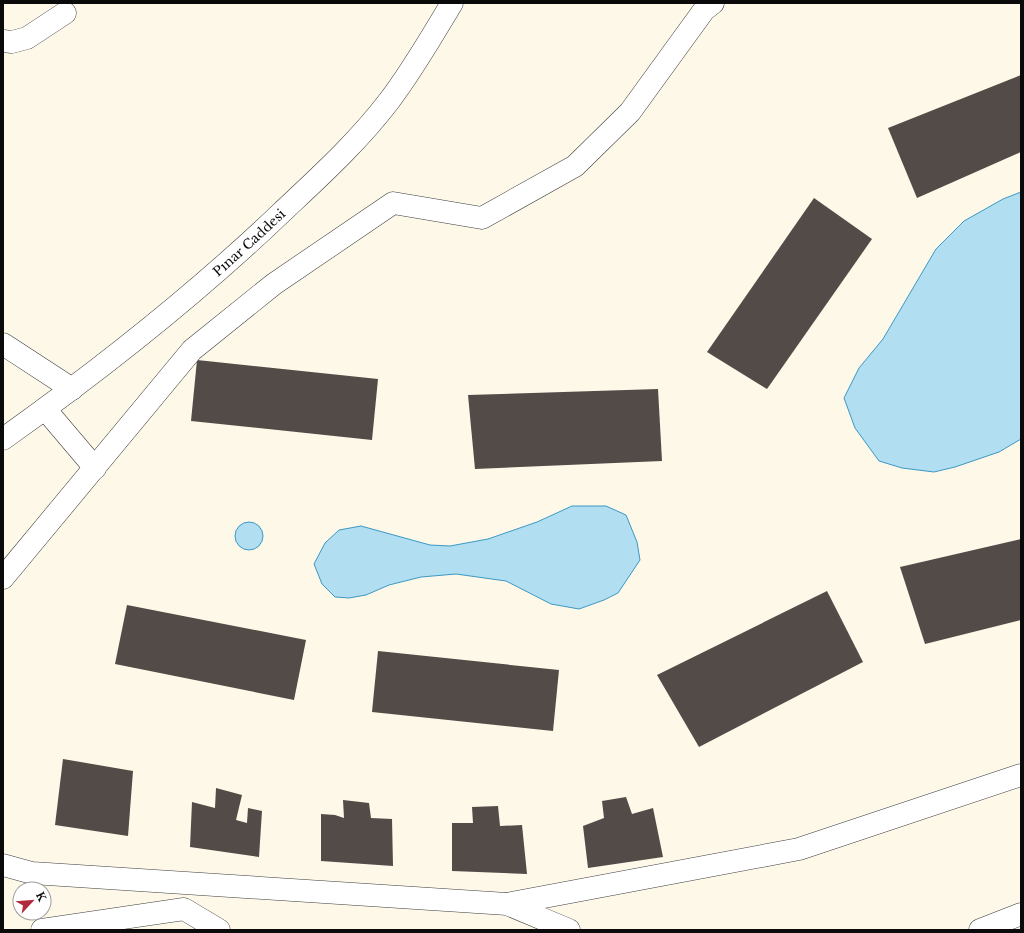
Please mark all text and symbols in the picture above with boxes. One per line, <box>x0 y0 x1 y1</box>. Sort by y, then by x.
street label: Pınar Caddesi <box>209 205 289 280</box>
north arrow <box>12 881 52 921</box>
text: K <box>33 889 50 905</box>

